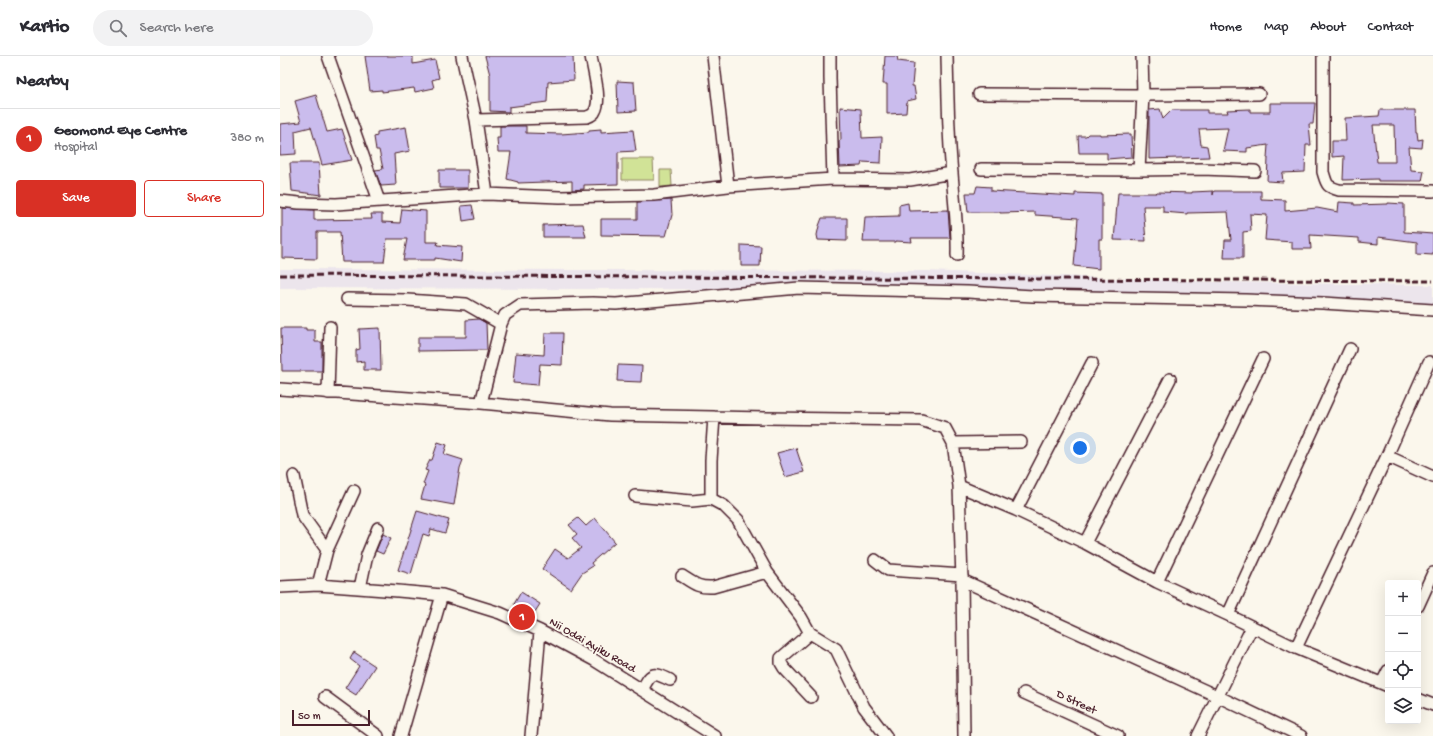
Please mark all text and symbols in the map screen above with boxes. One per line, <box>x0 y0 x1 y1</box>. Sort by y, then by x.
search box <box>93 10 373 46</box>
text: Kartio <box>20 16 69 39</box>
icon: search <box>107 17 129 39</box>
text: Search here <box>139 19 213 37</box>
text: Home <box>1210 19 1242 36</box>
text: Map <box>1264 19 1288 36</box>
text: About <box>1310 19 1346 36</box>
text: Contact <box>1368 19 1413 36</box>
text: Nearby <box>16 72 69 92</box>
text: Geomond Eye Centre <box>54 122 187 140</box>
text: 1 <box>26 131 32 146</box>
text: 380 m <box>230 131 264 146</box>
text: Hospital <box>54 140 98 155</box>
button: Save <box>16 180 136 217</box>
button: Share <box>144 180 264 217</box>
your location <box>1070 438 1090 458</box>
map controls <box>1385 580 1421 724</box>
button: + <box>1385 580 1421 616</box>
pin: 1 <box>509 602 535 632</box>
street label: Nii Odai Ayiku Road <box>546 615 639 677</box>
button: − <box>1385 616 1421 652</box>
button: locate <box>1385 652 1421 688</box>
street label: D Street <box>1053 687 1099 719</box>
button: layers <box>1385 688 1421 724</box>
scale bar <box>292 708 370 727</box>
text: 50 m <box>298 711 320 723</box>

